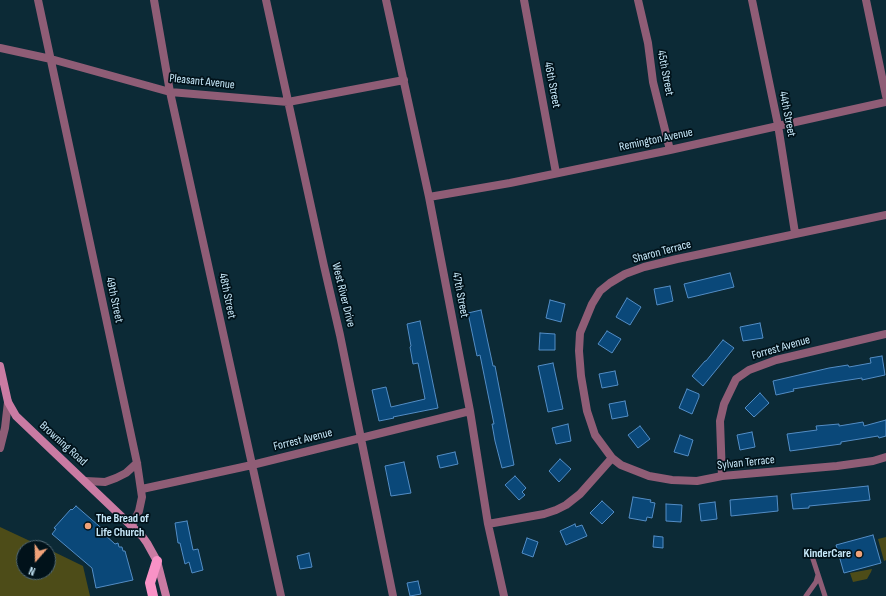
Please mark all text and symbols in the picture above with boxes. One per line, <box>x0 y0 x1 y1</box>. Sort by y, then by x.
street label: 45th Street <box>654 49 676 97</box>
street label: 46th Street <box>541 61 563 109</box>
street label: Pleasant Avenue <box>169 71 235 93</box>
street label: 44th Street <box>776 90 798 138</box>
street label: Remington Avenue <box>618 125 694 155</box>
street label: Sharon Terrace <box>631 237 693 267</box>
street label: West River Drive <box>328 261 358 329</box>
street label: 47th Street <box>449 271 471 319</box>
street label: 48th Street <box>215 272 239 320</box>
street label: 49th Street <box>102 276 126 324</box>
street label: Forrest Avenue <box>750 333 812 363</box>
street label: Browning Road <box>36 419 90 469</box>
street label: Forrest Avenue <box>272 426 334 454</box>
street label: Sylvan Terrace <box>716 453 776 473</box>
place label: The Bread of Life Church <box>96 512 149 540</box>
marker: The Bread of Life Church <box>83 521 93 531</box>
north arrow <box>16 540 56 580</box>
place label: KinderCare <box>804 547 851 561</box>
marker: KinderCare <box>854 549 864 559</box>
text: N <box>27 564 37 578</box>

